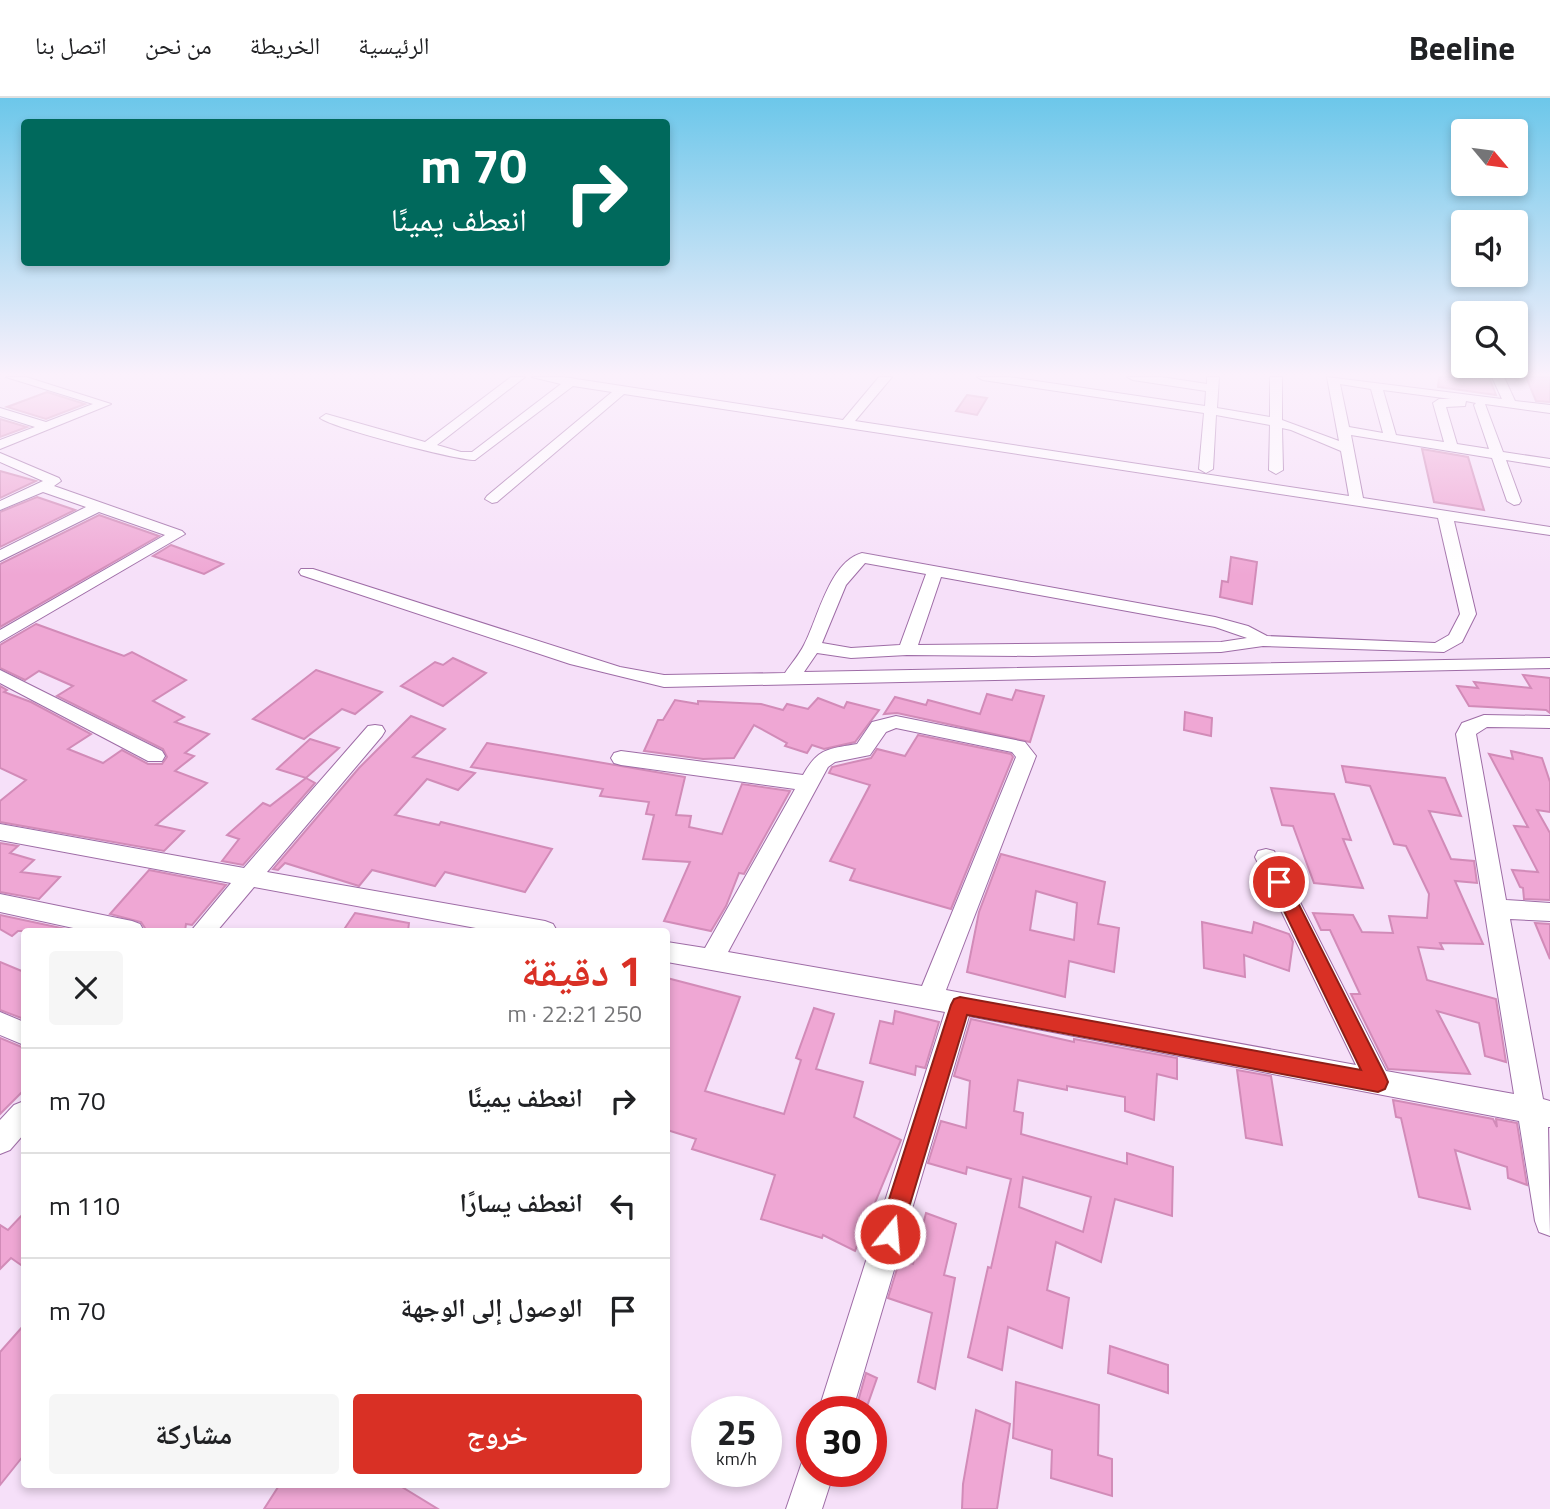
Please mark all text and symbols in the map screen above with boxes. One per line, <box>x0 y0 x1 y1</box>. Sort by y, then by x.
text: Beeline <box>1409 23 1515 73</box>
text: اتصل بنا <box>35 27 107 63</box>
text: من نحن <box>145 27 212 63</box>
text: الخريطة <box>250 27 320 63</box>
text: الرئيسية <box>358 27 429 63</box>
north arrow <box>1451 119 1528 196</box>
map controls <box>1451 119 1528 378</box>
text: 70 m <box>420 127 527 202</box>
icon: right <box>551 147 642 238</box>
text: انعطف يمينًا <box>391 195 527 243</box>
button: sound <box>1451 210 1528 287</box>
button: search <box>1451 301 1528 378</box>
pin <box>1249 852 1309 912</box>
icon: arrive <box>1260 863 1298 901</box>
text: 1 دقيقة <box>521 938 642 1002</box>
button: close <box>49 951 123 1025</box>
text: 250 m · 22:21 <box>507 996 642 1031</box>
text: انعطف يمينًا <box>467 1078 583 1117</box>
text: 70 m <box>49 1081 106 1120</box>
icon: right <box>604 1082 642 1120</box>
text: انعطف يسارًا <box>459 1183 583 1222</box>
text: 110 m <box>49 1186 120 1225</box>
icon: left <box>604 1187 642 1225</box>
position arrow <box>853 1197 927 1271</box>
text: الوصول إلى الوجهة <box>401 1288 583 1327</box>
text: 70 m <box>49 1291 106 1330</box>
icon: arrive <box>604 1292 642 1330</box>
button: مشاركة <box>49 1394 339 1474</box>
button: خروج <box>353 1394 642 1474</box>
speed limit sign: 30 <box>796 1396 887 1487</box>
text: 25 <box>717 1405 756 1459</box>
text: km/h <box>716 1445 757 1472</box>

